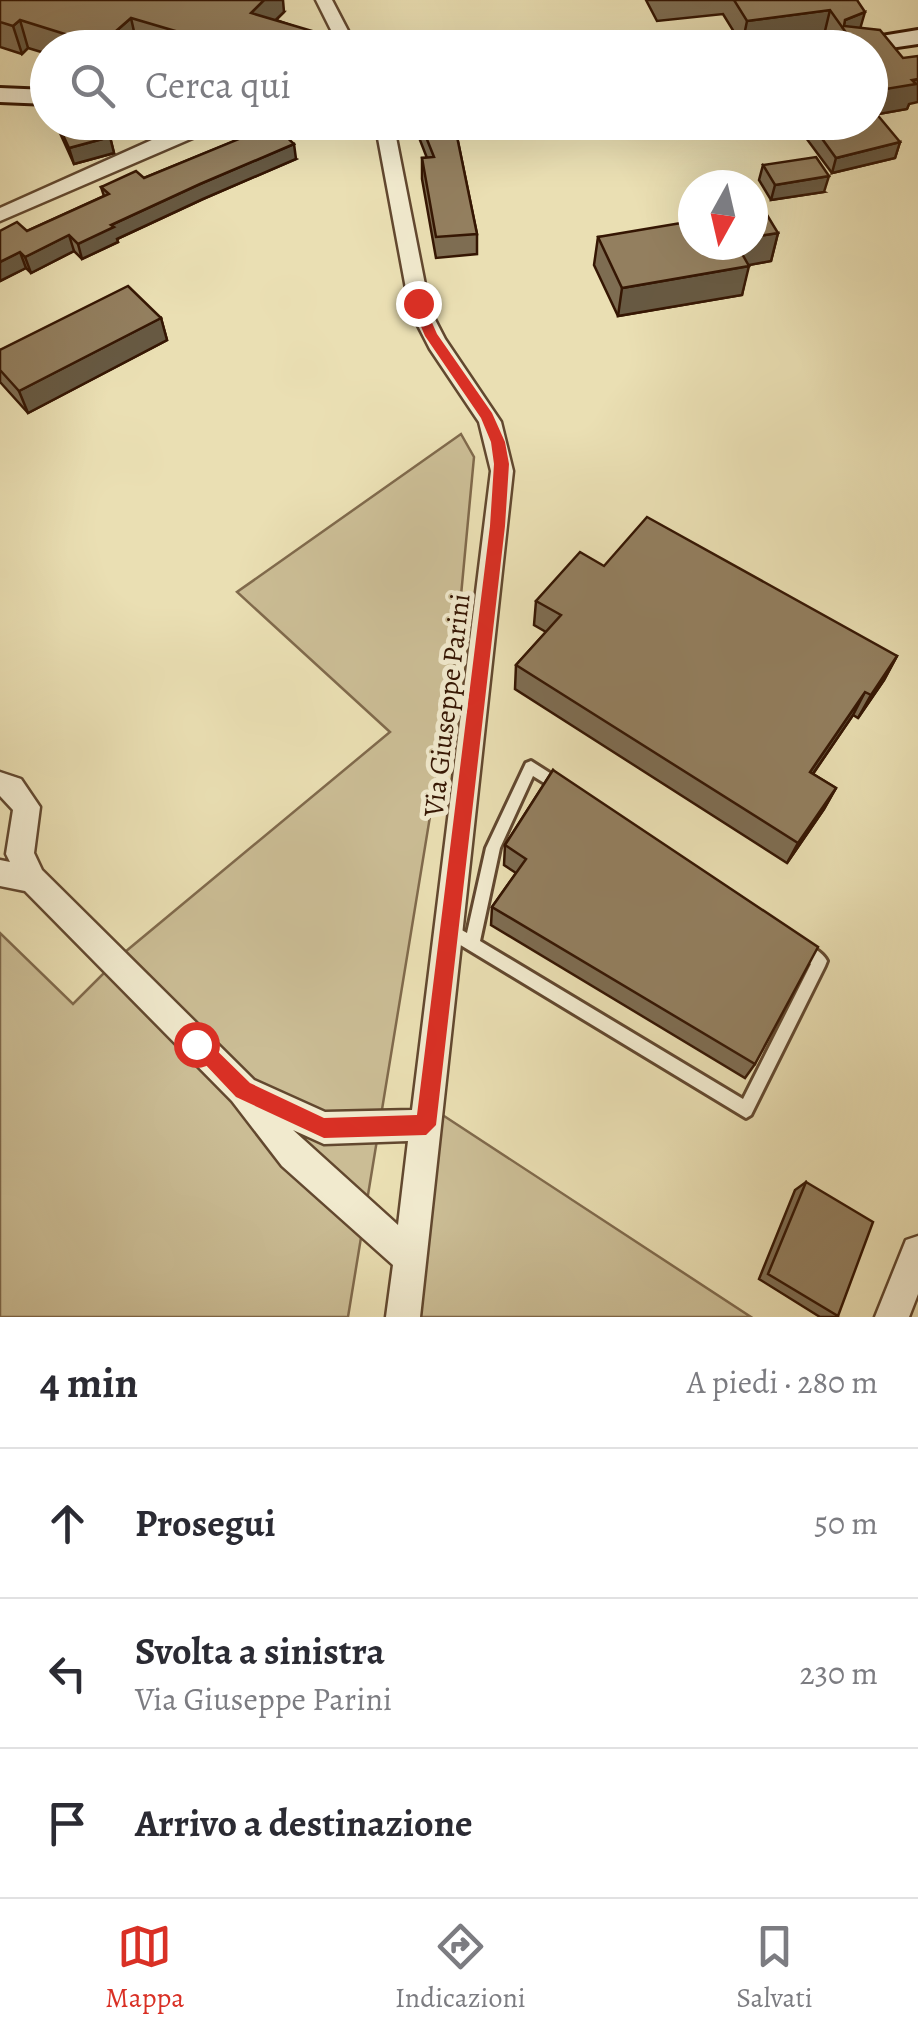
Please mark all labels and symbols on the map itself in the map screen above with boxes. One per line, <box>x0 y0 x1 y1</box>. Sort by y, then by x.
north arrow <box>678 170 768 260</box>
route end <box>396 281 442 327</box>
street label: Via Giuseppe Parini <box>414 591 480 820</box>
route start <box>174 1022 220 1068</box>

